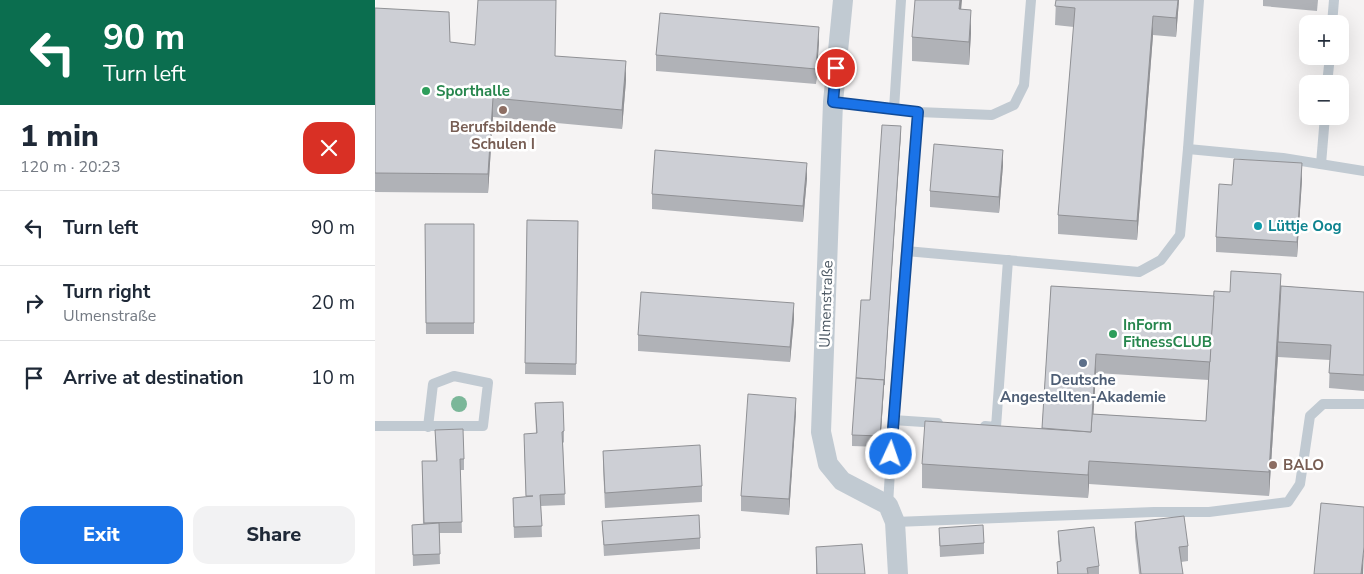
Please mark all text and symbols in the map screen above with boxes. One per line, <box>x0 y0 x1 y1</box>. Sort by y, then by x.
text: 90 m <box>103 14 185 61</box>
map controls <box>1299 15 1349 125</box>
button: + <box>1299 15 1349 65</box>
icon: left <box>20 20 85 85</box>
pin <box>815 47 857 89</box>
icon: arrive <box>822 54 850 82</box>
text: Turn left <box>103 59 186 89</box>
button: − <box>1299 75 1349 125</box>
place label: Sporthalle <box>436 81 510 101</box>
marker: Sporthalle <box>420 85 432 97</box>
marker: Berufsbildende Schulen I <box>497 104 509 116</box>
text: 1 min <box>20 116 99 157</box>
place label: Berufsbildende Schulen I <box>450 117 556 154</box>
button: close <box>303 122 355 174</box>
text: 120 m · 20:23 <box>20 156 121 178</box>
icon: left <box>20 214 48 242</box>
text: Turn left <box>63 215 138 241</box>
text: 90 m <box>311 215 355 241</box>
place label: Lüttje Oog <box>1268 216 1342 236</box>
marker: Lüttje Oog <box>1252 220 1264 232</box>
street label: Ulmenstraße <box>814 260 838 348</box>
text: Turn right <box>63 279 150 305</box>
icon: right <box>20 289 48 317</box>
text: 20 m <box>311 290 355 316</box>
text: Ulmenstraße <box>63 305 156 327</box>
place label: InForm FitnessCLUB <box>1123 315 1212 352</box>
marker: InForm FitnessCLUB <box>1107 328 1119 340</box>
marker: Deutsche Angestellten-Akademie <box>1077 357 1089 369</box>
icon: arrive <box>20 364 48 392</box>
text: Arrive at destination <box>63 365 244 391</box>
text: 10 m <box>311 365 355 391</box>
place label: Deutsche Angestellten-Akademie <box>1000 370 1166 407</box>
position arrow <box>864 427 916 479</box>
place label: BALO <box>1283 455 1324 475</box>
marker: BALO <box>1267 459 1279 471</box>
button: Exit <box>20 506 183 564</box>
button: Share <box>193 506 355 564</box>

